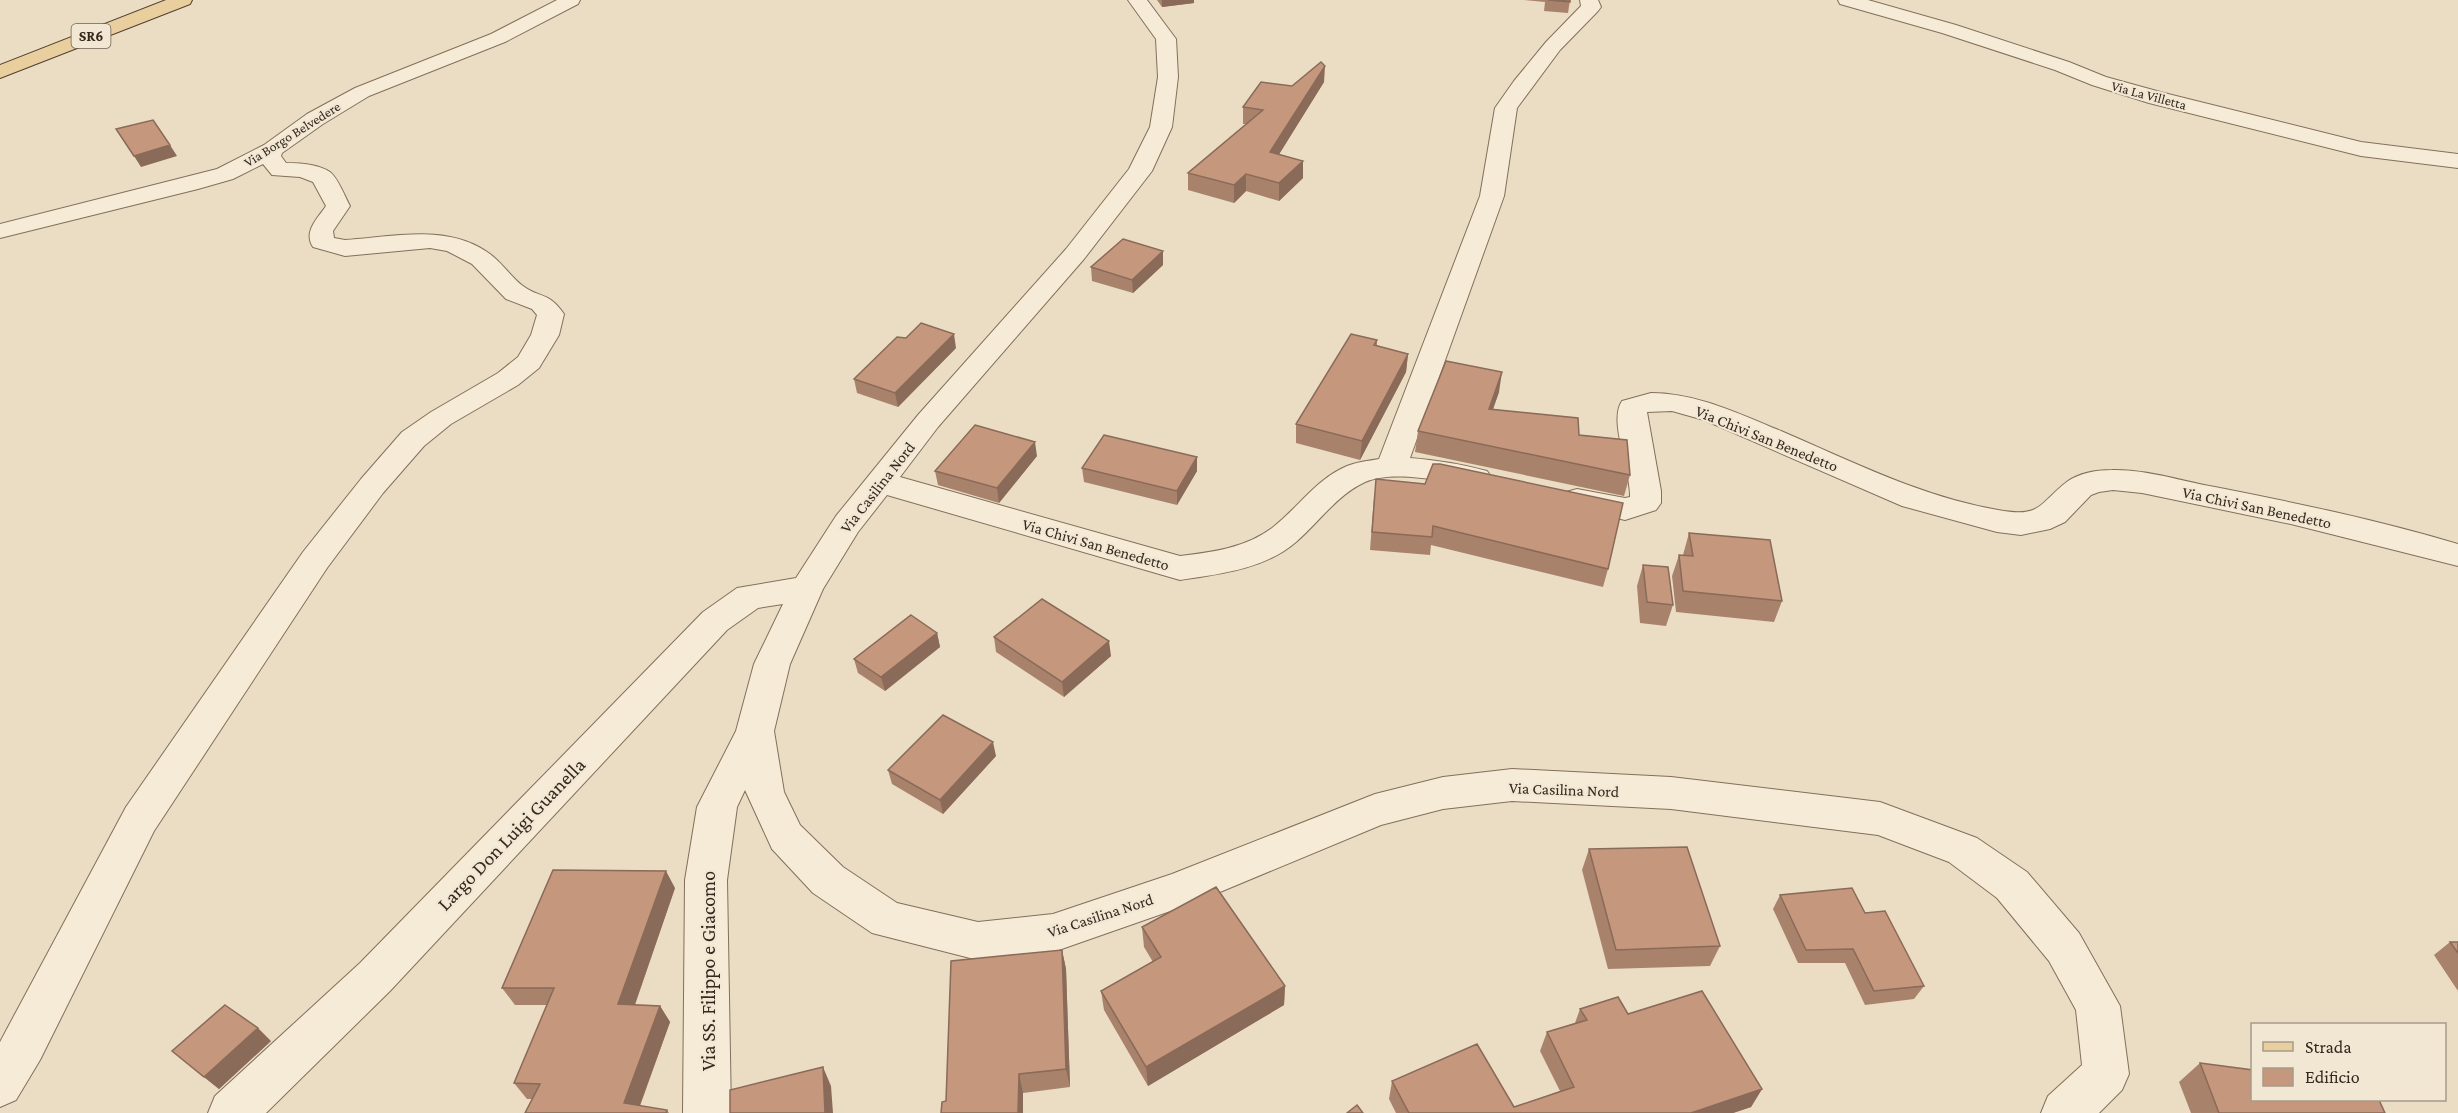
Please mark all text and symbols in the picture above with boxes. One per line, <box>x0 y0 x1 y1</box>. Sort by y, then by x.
road number: SR6 <box>72 24 110 48</box>
street label: Via La Villetta <box>2110 77 2189 113</box>
street label: Via Borgo Belvedere <box>241 98 343 170</box>
street label: Via Chivi San Benedetto <box>1693 402 1841 475</box>
street label: Via Casilina Nord <box>837 438 918 536</box>
street label: Via Chivi San Benedetto <box>2181 483 2333 532</box>
street label: Via Chivi San Benedetto <box>1020 515 1171 574</box>
street label: Largo Don Luigi Guanella <box>433 753 590 915</box>
street label: Via Casilina Nord <box>1509 779 1620 800</box>
street label: Via SS. Filippo e Giacomo <box>697 871 720 1071</box>
street label: Via Casilina Nord <box>1045 890 1156 941</box>
legend <box>2251 1023 2446 1101</box>
text: Strada <box>2305 1037 2352 1057</box>
text: Edificio <box>2305 1067 2360 1087</box>

